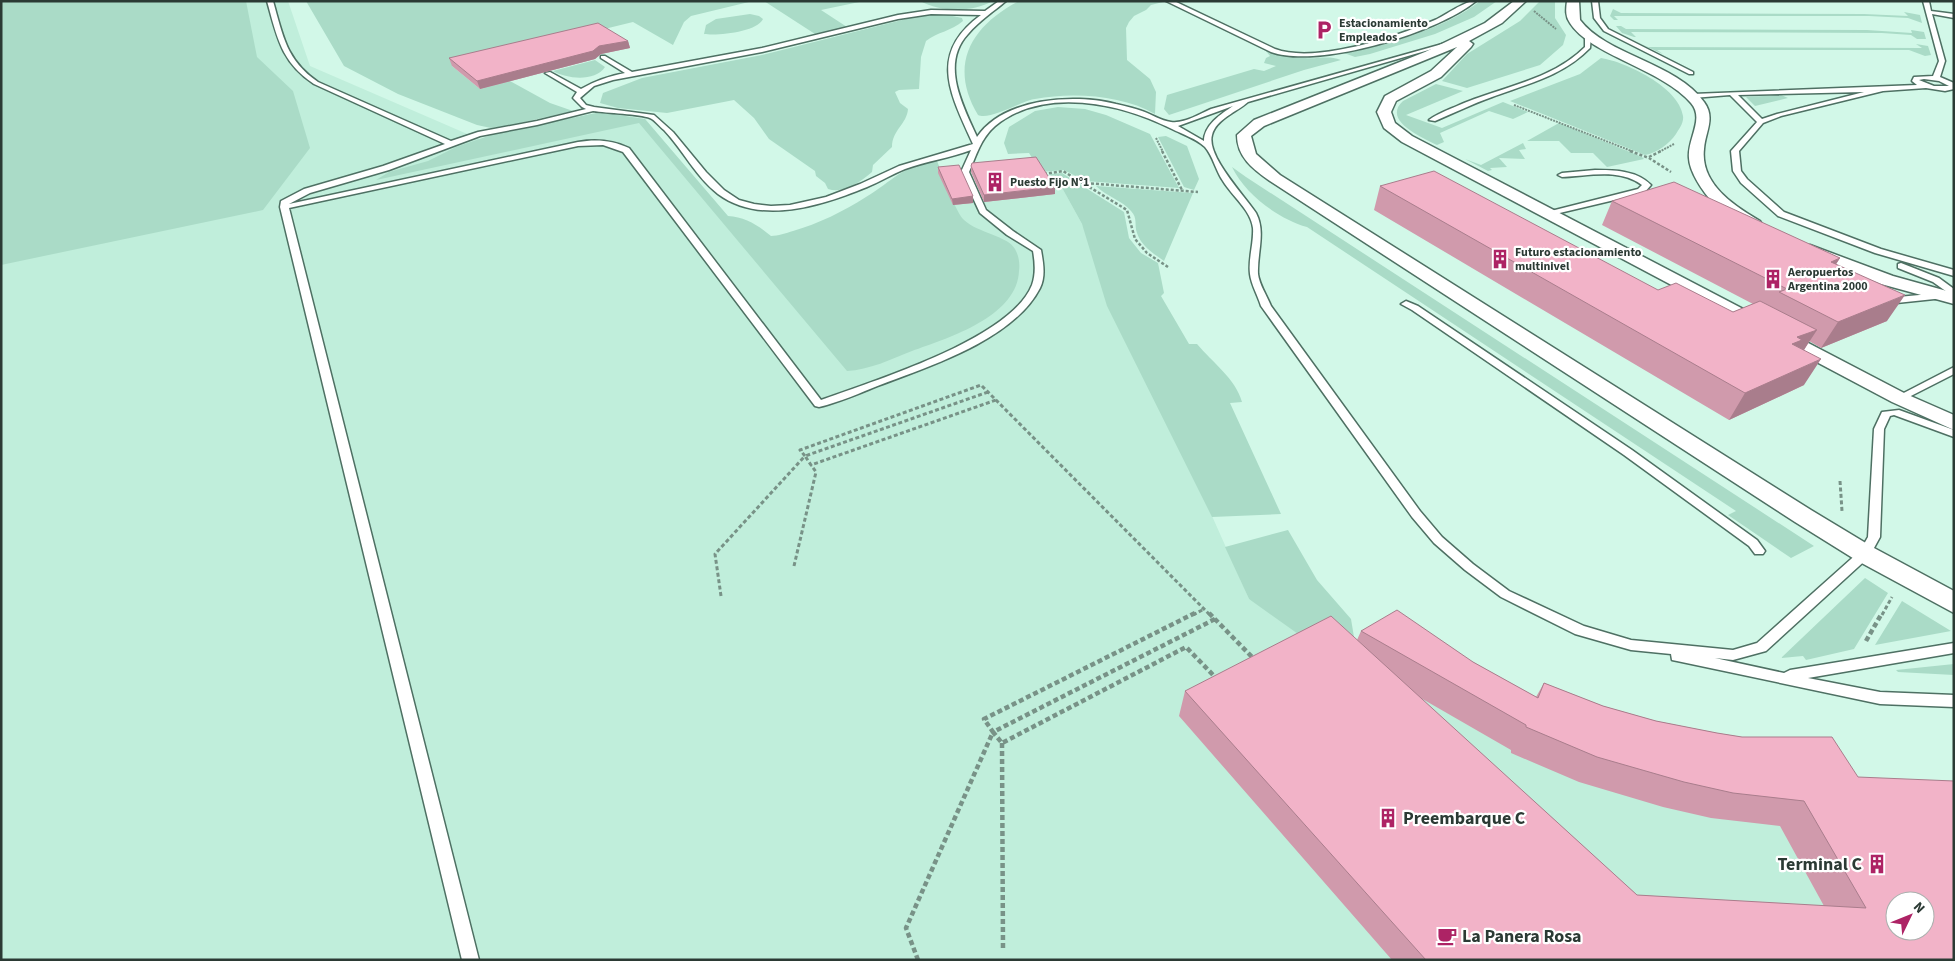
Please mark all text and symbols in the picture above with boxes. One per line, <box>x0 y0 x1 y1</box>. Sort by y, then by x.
place label: Estacionamiento Empleados <box>1339 15 1428 46</box>
parking icon: Estacionamiento Empleados <box>1313 19 1335 41</box>
building icon: Puesto Fijo N°1 <box>984 171 1006 193</box>
place label: Puesto Fijo N°1 <box>1010 174 1089 191</box>
place label: Futuro estacionamiento multinivel <box>1515 244 1642 275</box>
building icon: Futuro estacionamiento multinivel <box>1489 248 1511 270</box>
place label: Aeropuertos Argentina 2000 <box>1787 264 1868 295</box>
building icon: Aeropuertos Argentina 2000 <box>1762 268 1784 290</box>
place label: Preembarque C <box>1403 806 1526 831</box>
building icon: Preembarque C <box>1377 807 1399 829</box>
place label: Terminal C <box>1777 852 1863 877</box>
building icon: Terminal C <box>1866 853 1888 875</box>
north arrow <box>1885 891 1935 941</box>
text: N <box>1908 898 1929 918</box>
place label: La Panera Rosa <box>1462 924 1582 949</box>
cafe icon: La Panera Rosa <box>1436 925 1458 947</box>

